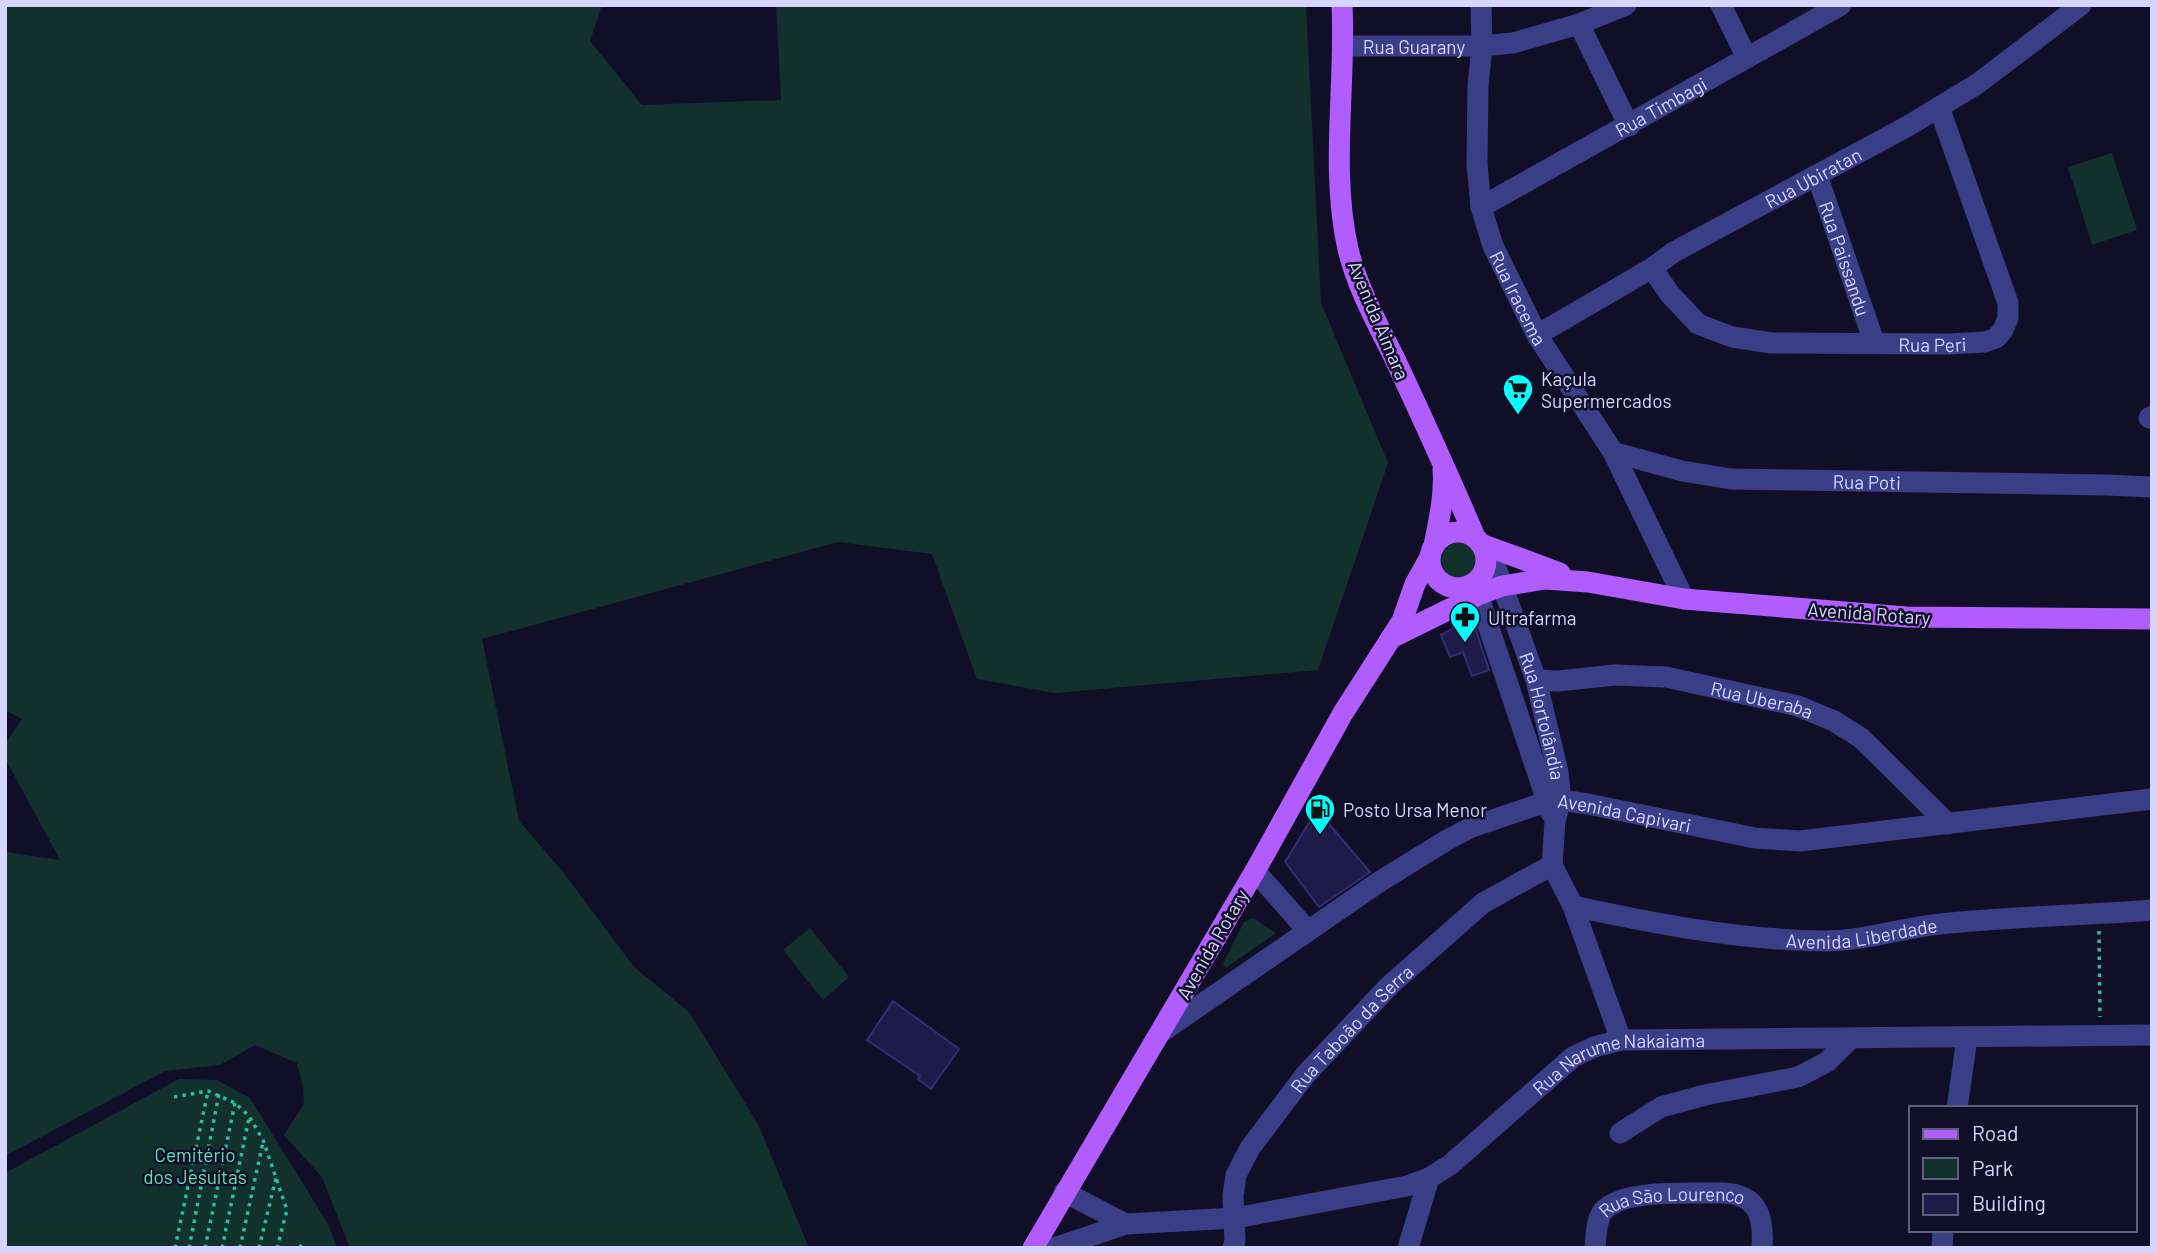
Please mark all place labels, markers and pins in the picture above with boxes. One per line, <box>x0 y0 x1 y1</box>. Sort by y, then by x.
place label: Kaçula Supermercados <box>1541 367 1672 412</box>
supermarket icon: Kaçula Supermercados <box>1501 372 1535 416</box>
pharmacy icon: Ultrafarma <box>1448 600 1482 644</box>
place label: Ultrafarma <box>1488 606 1577 629</box>
fuel station icon: Posto Ursa Menor <box>1303 792 1337 836</box>
place label: Posto Ursa Menor <box>1343 798 1487 821</box>

